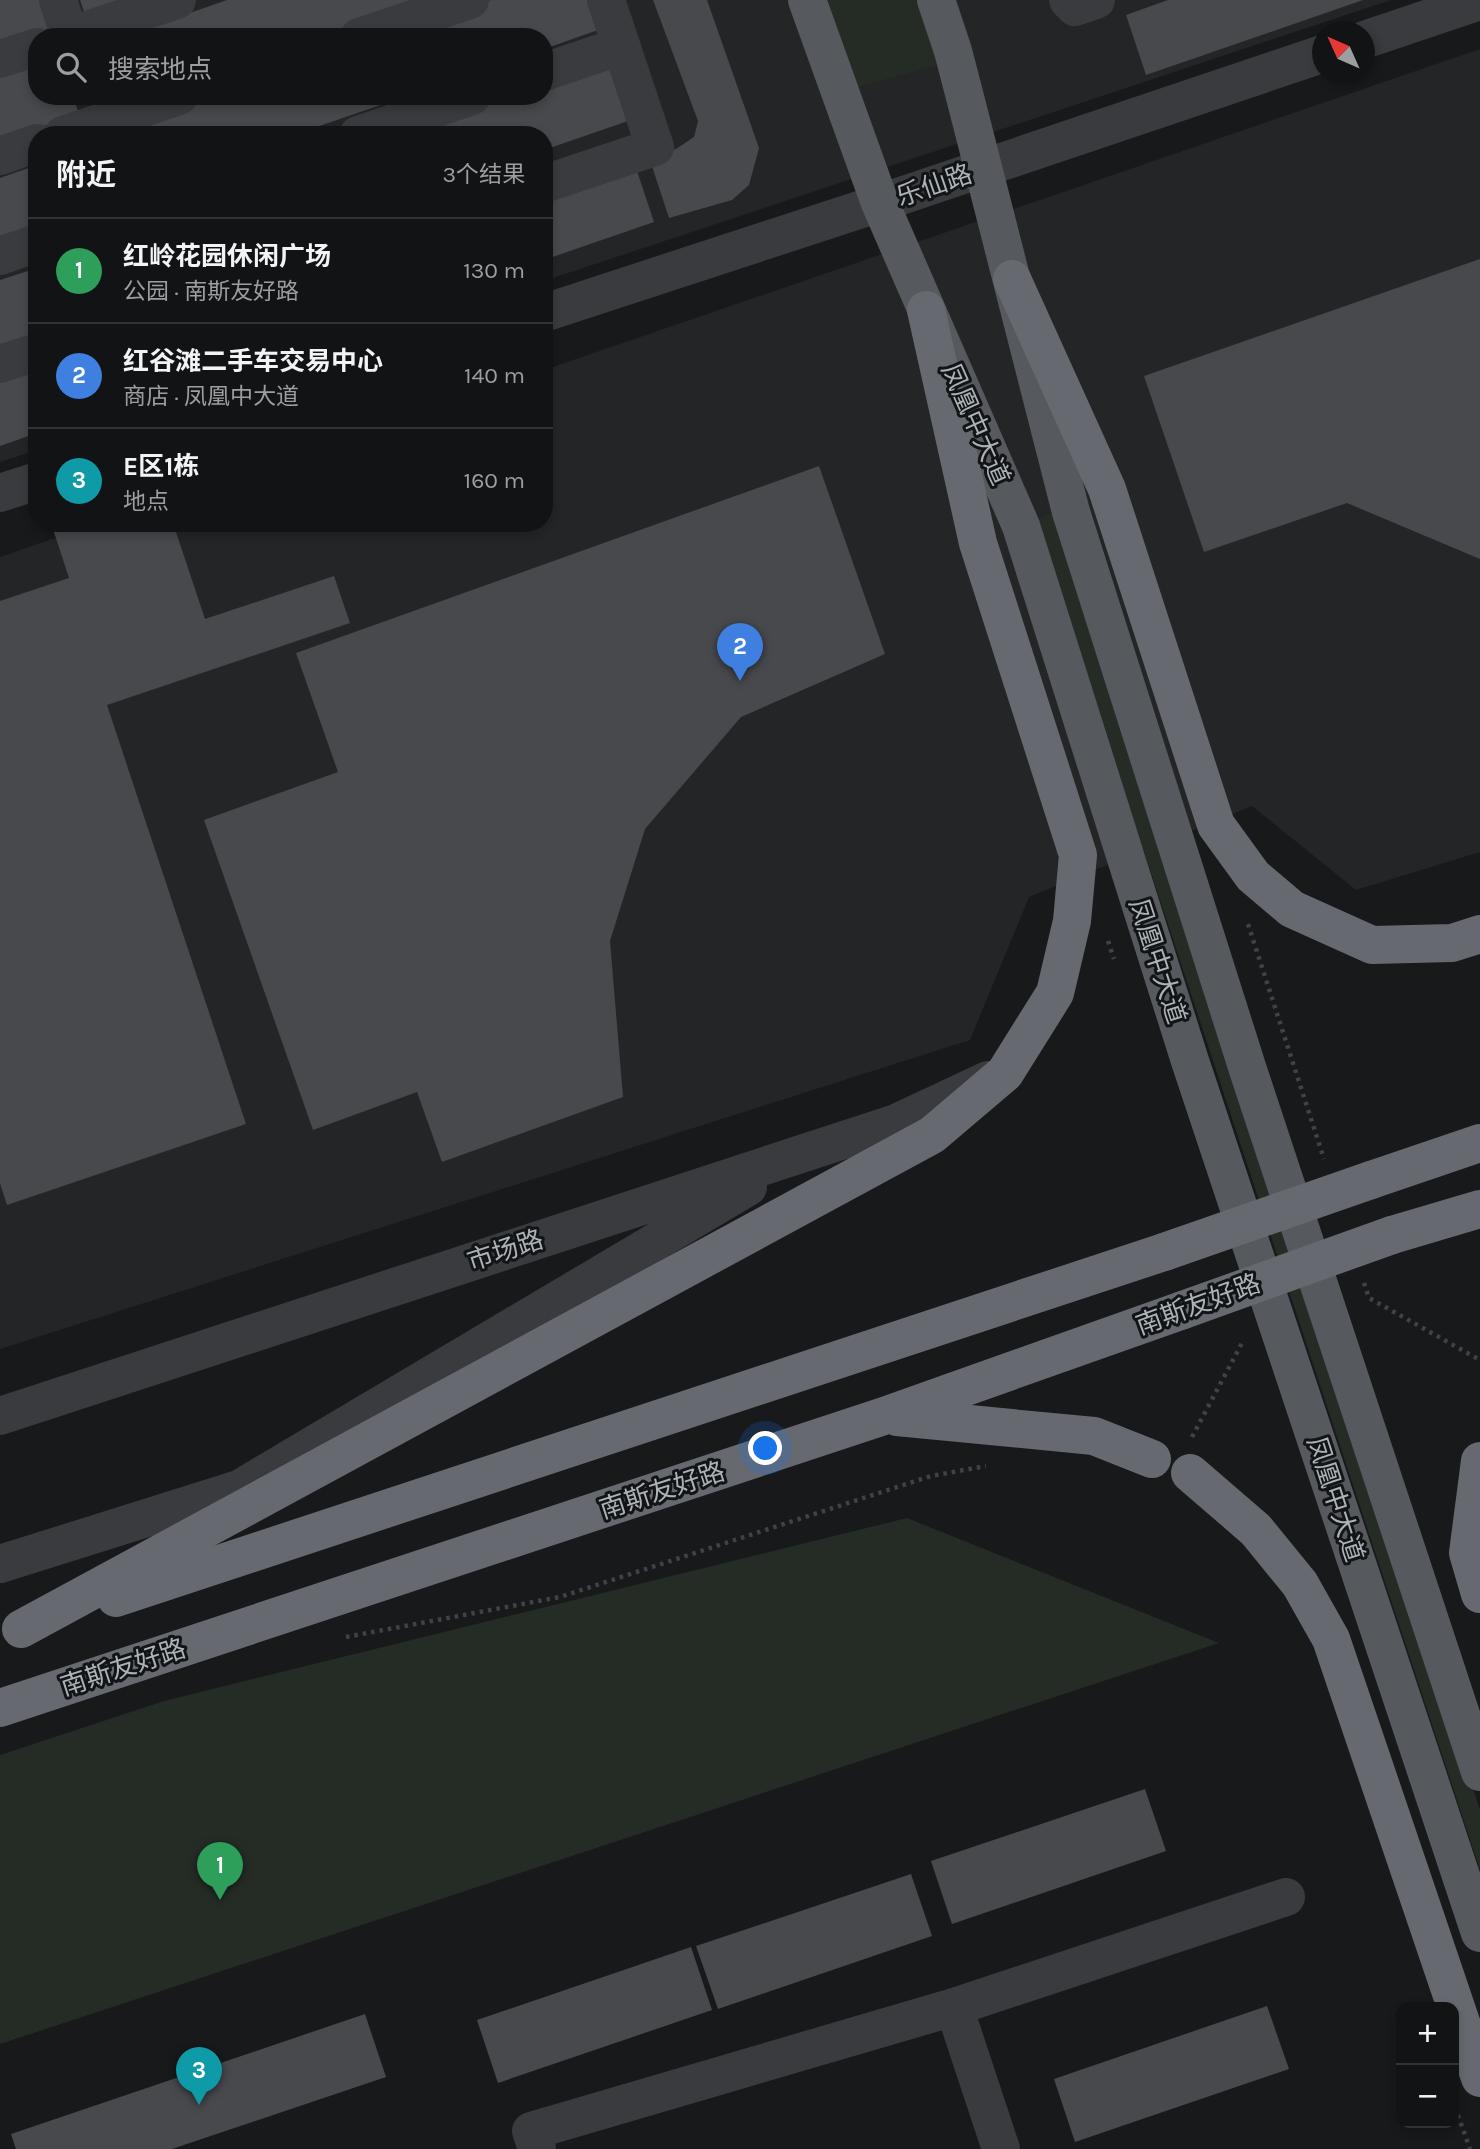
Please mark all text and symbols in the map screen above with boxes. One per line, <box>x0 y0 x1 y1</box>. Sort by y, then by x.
north arrow <box>1312 21 1375 84</box>
search box <box>28 28 553 105</box>
icon: search <box>52 48 90 86</box>
text: 搜索地点 <box>108 54 212 85</box>
text: 附近 <box>56 157 116 193</box>
street label: 乐仙路 <box>892 158 976 213</box>
text: 3个结果 <box>442 161 525 188</box>
text: 红岭花园休闲广场 <box>123 241 331 272</box>
text: 1 <box>75 257 83 284</box>
text: 130 m <box>463 257 525 284</box>
text: 公园 · 南斯友好路 <box>123 278 299 305</box>
text: 红谷滩二手车交易中心 <box>123 346 383 377</box>
street label: 凤凰中大道 <box>935 359 1016 490</box>
text: 2 <box>72 362 86 389</box>
text: 140 m <box>464 362 525 389</box>
text: 商店 · 凤凰中大道 <box>123 383 299 410</box>
text: E区1栋 <box>123 451 200 482</box>
text: 3 <box>72 467 86 494</box>
text: 160 m <box>464 467 525 494</box>
text: 地点 <box>123 488 169 515</box>
pin: 2 <box>717 623 763 681</box>
street label: 凤凰中大道 <box>1123 895 1192 1028</box>
street label: 市场路 <box>463 1224 547 1277</box>
street label: 南斯友好路 <box>1132 1268 1265 1341</box>
your location <box>748 1431 782 1465</box>
street label: 凤凰中大道 <box>1301 1433 1370 1566</box>
street label: 南斯友好路 <box>596 1456 729 1525</box>
street label: 南斯友好路 <box>57 1633 190 1702</box>
pin: 1 <box>197 1842 243 1900</box>
map controls <box>1396 2002 1459 2128</box>
button: + <box>1396 2002 1459 2065</box>
pin: 3 <box>176 2047 222 2105</box>
button: − <box>1396 2065 1459 2128</box>

